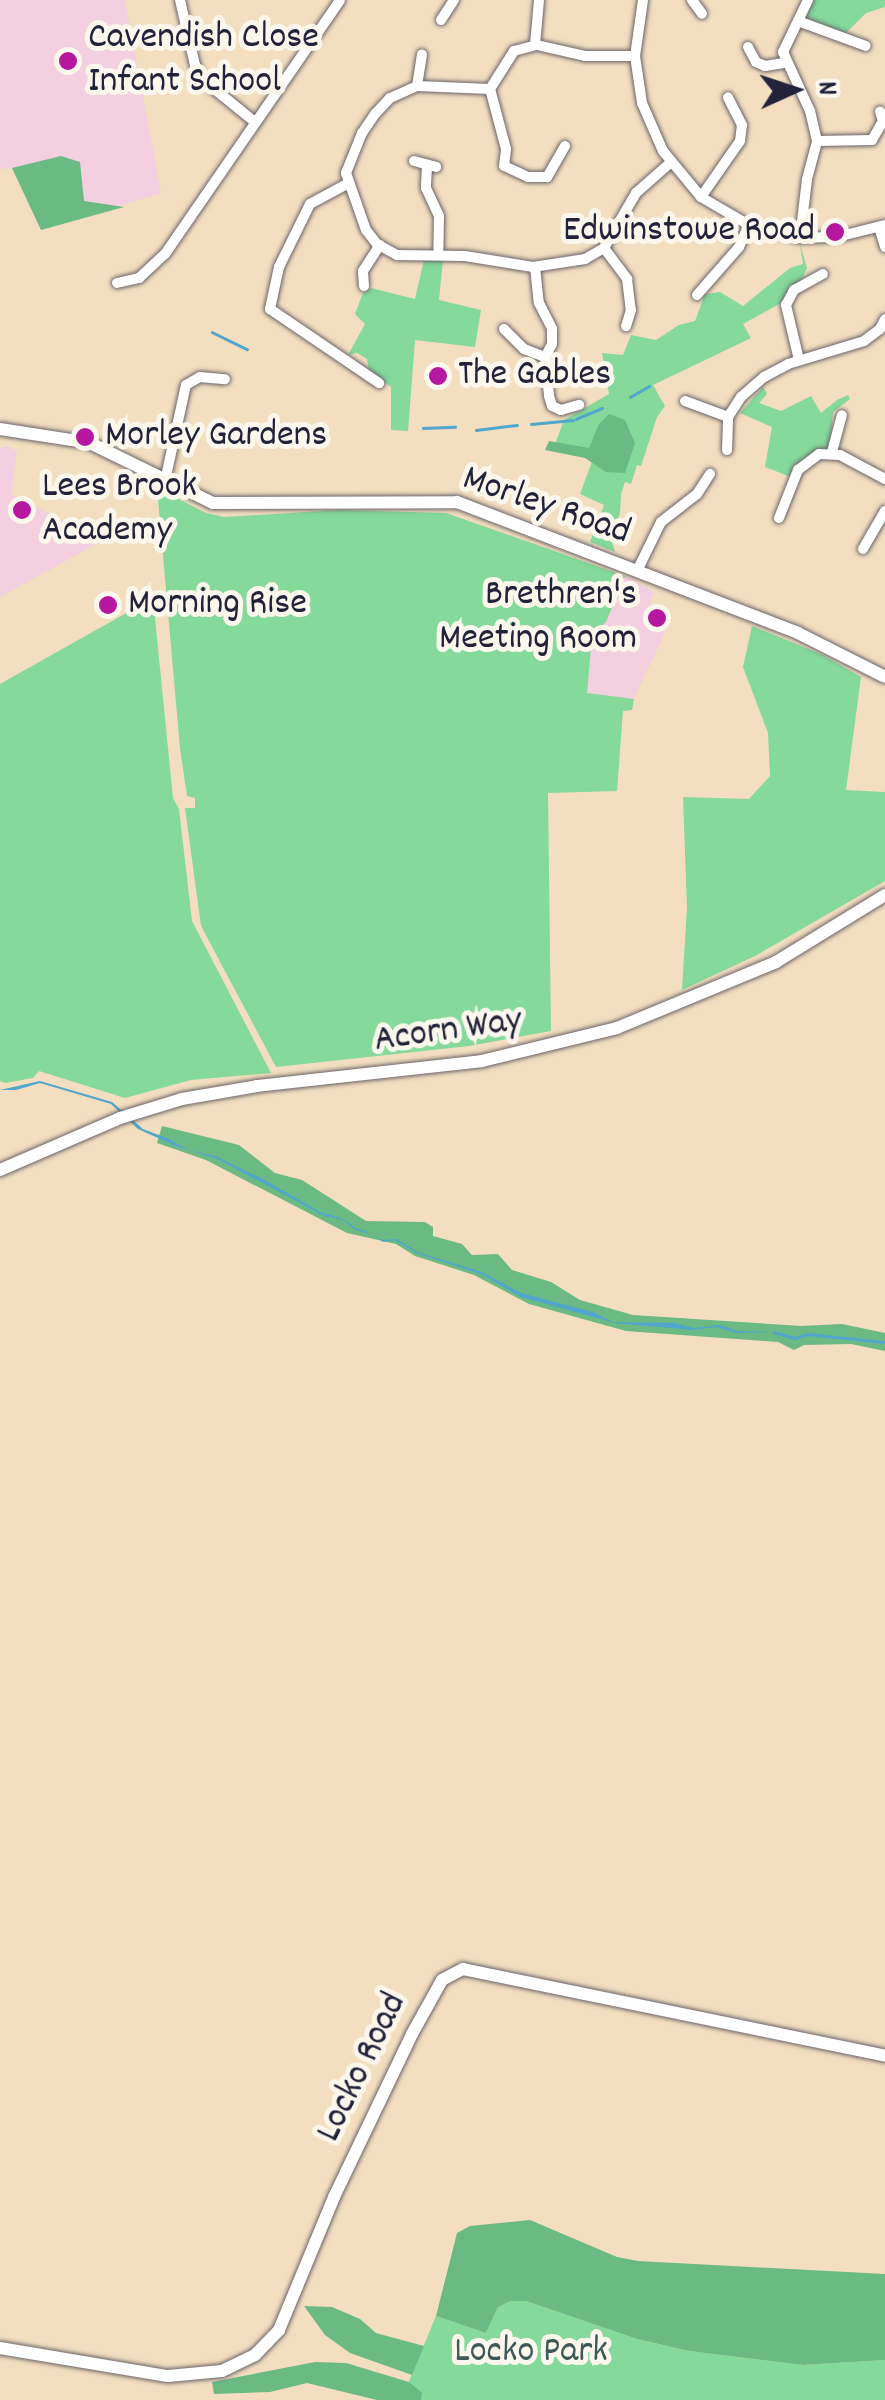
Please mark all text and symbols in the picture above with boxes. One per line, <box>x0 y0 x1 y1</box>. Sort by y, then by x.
place label: Cavendish Close Infant School <box>88 16 319 105</box>
north arrow <box>745 40 845 140</box>
marker: Cavendish Close Infant School <box>57 50 79 72</box>
text: N <box>805 80 845 96</box>
place label: Edwinstowe Road <box>563 209 815 255</box>
marker: Edwinstowe Road <box>824 221 846 243</box>
place label: The Gables <box>458 353 611 399</box>
marker: The Gables <box>427 365 449 387</box>
place label: Morley Gardens <box>105 414 327 460</box>
marker: Morley Gardens <box>74 426 96 448</box>
street label: Morley Road <box>456 457 636 557</box>
place label: Lees Brook Academy <box>42 465 197 554</box>
marker: Lees Brook Academy <box>11 499 33 521</box>
place label: Brethren's Meeting Room <box>439 573 637 662</box>
place label: Morning Rise <box>128 582 307 628</box>
marker: Morning Rise <box>97 594 119 616</box>
marker: Brethren's Meeting Room <box>646 607 668 629</box>
street label: Acorn Way <box>371 999 525 1065</box>
street label: Locko Road <box>307 1986 419 2150</box>
park label: Locko Park <box>454 2330 608 2376</box>

